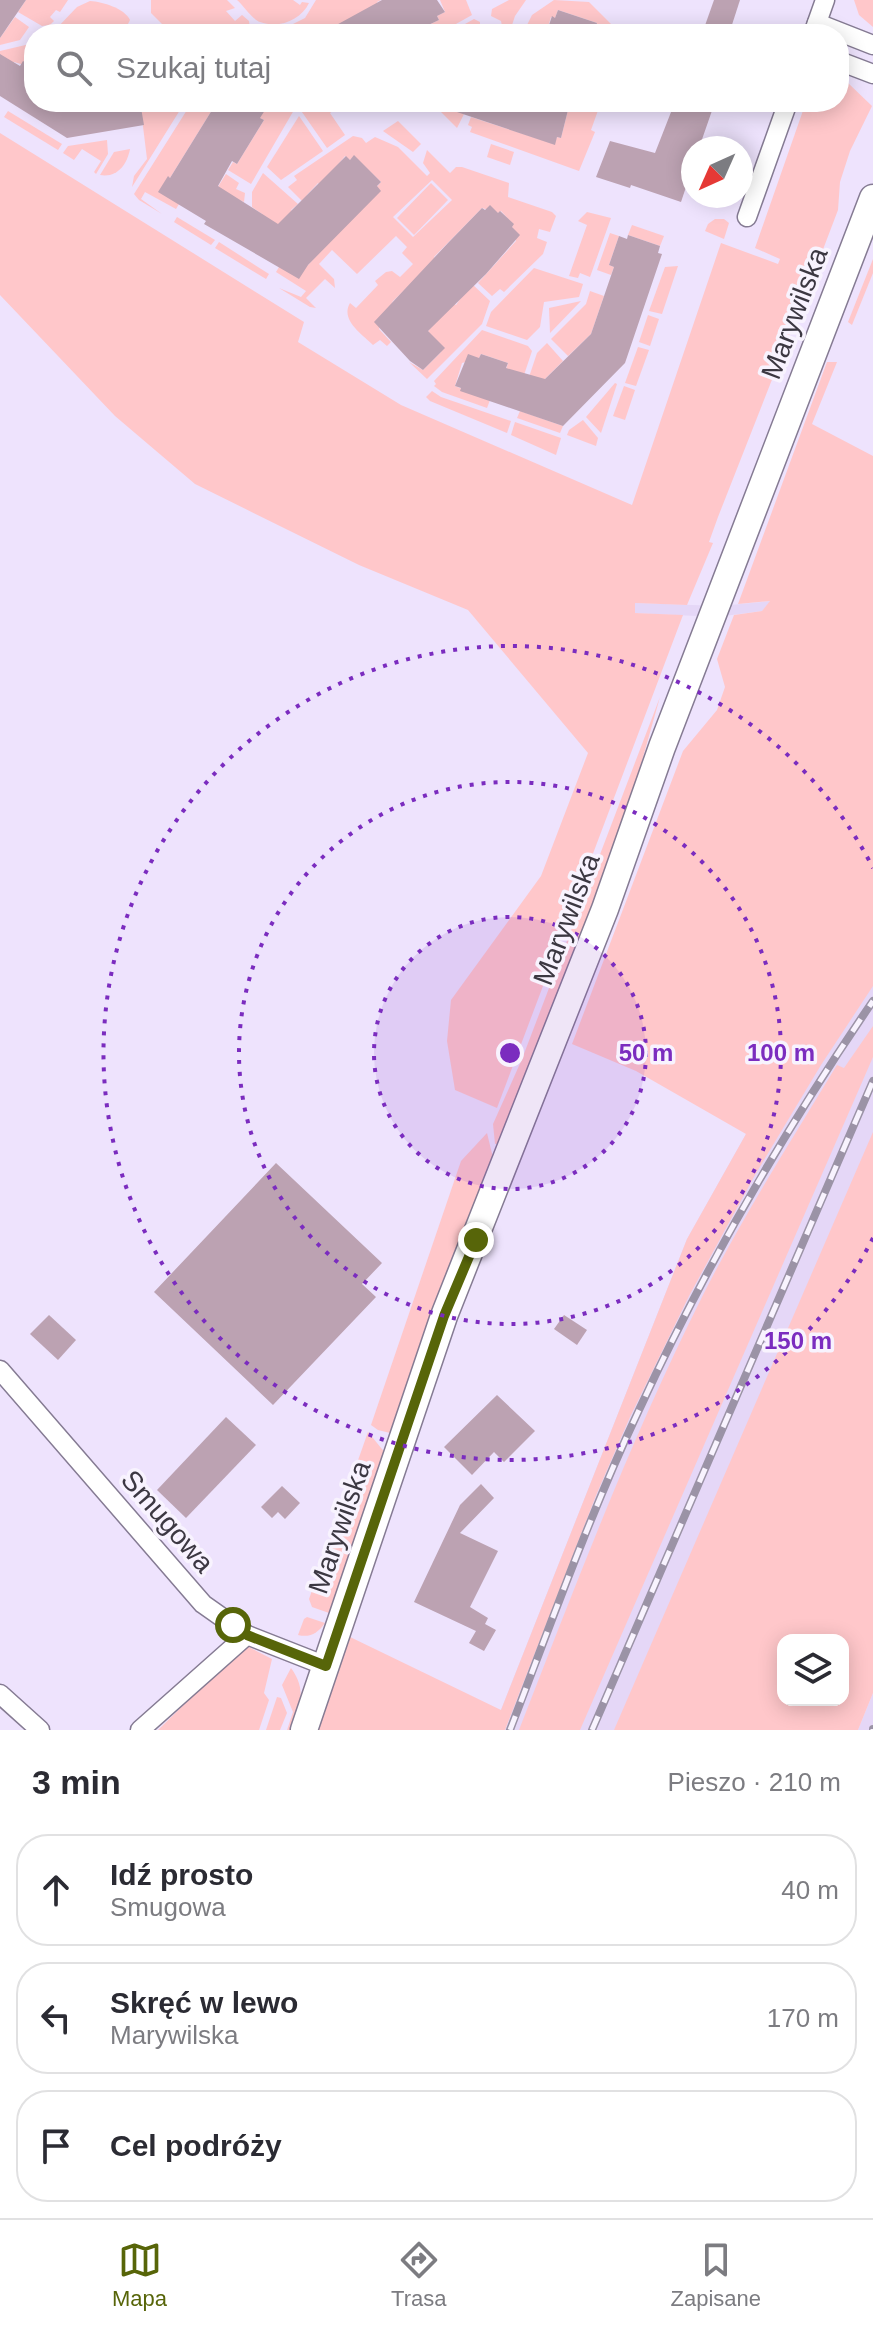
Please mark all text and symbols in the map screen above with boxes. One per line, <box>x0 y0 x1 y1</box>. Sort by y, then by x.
search box <box>24 24 849 112</box>
icon: search <box>52 46 96 90</box>
text: Szukaj tutaj <box>116 51 271 84</box>
north arrow <box>681 136 753 208</box>
street label: Marywilska <box>755 243 834 383</box>
street label: Marywilska <box>527 849 606 989</box>
centre of rings <box>496 1039 524 1067</box>
text: 50 m <box>619 1039 673 1066</box>
text: 100 m <box>747 1039 815 1066</box>
route end <box>458 1222 494 1258</box>
text: 150 m <box>764 1327 832 1354</box>
street label: Marywilska <box>302 1456 377 1598</box>
street label: Smugowa <box>115 1464 220 1579</box>
route start <box>215 1607 251 1643</box>
map controls <box>777 1634 849 1706</box>
button: layers <box>777 1634 849 1706</box>
text: 3 min <box>32 1763 121 1801</box>
text: Pieszo · 210 m <box>668 1767 841 1797</box>
text: Idź prosto <box>110 1858 253 1891</box>
icon: ahead <box>34 1868 78 1912</box>
text: 40 m <box>781 1875 839 1905</box>
text: Smugowa <box>110 1892 226 1922</box>
text: Skręć w lewo <box>110 1986 298 2019</box>
icon: left <box>34 1996 78 2040</box>
text: 170 m <box>767 2003 839 2033</box>
text: Marywilska <box>110 2020 239 2050</box>
icon: arrive <box>34 2124 78 2168</box>
text: Cel podróży <box>110 2129 282 2162</box>
tab: Mapa <box>112 2238 167 2312</box>
tab: Trasa <box>391 2238 446 2312</box>
tab: Zapisane <box>670 2238 761 2312</box>

